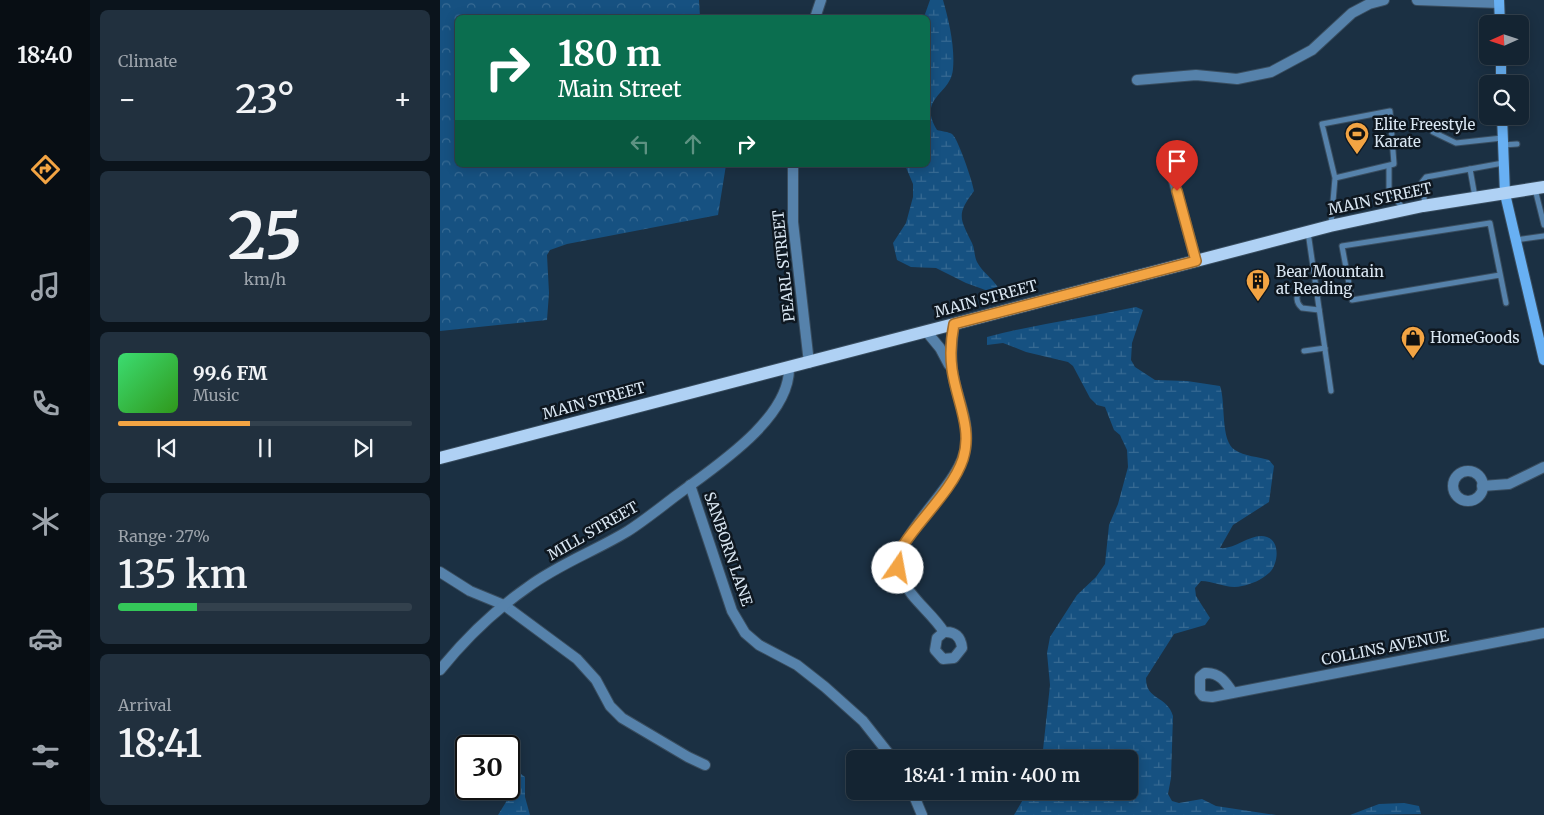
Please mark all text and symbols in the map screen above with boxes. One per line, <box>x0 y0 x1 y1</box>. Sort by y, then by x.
north arrow <box>1479 15 1529 65</box>
map controls <box>1479 15 1529 125</box>
text: 180 m <box>558 32 661 76</box>
icon: right <box>475 35 540 100</box>
text: 18:40 <box>17 41 73 69</box>
text: Climate <box>118 51 177 71</box>
text: Main Street <box>558 75 681 103</box>
button: search <box>1479 75 1529 125</box>
text: 23° <box>235 76 295 123</box>
text: − <box>118 81 137 117</box>
text: + <box>393 81 412 117</box>
place label: Elite Freestyle Karate <box>1374 115 1476 151</box>
sports icon: Elite Freestyle Karate <box>1344 121 1370 155</box>
icon: left <box>626 130 654 158</box>
icon: ahead <box>679 130 707 158</box>
icon: right <box>732 130 760 158</box>
pin <box>1156 140 1198 191</box>
icon: arrive <box>1163 147 1191 175</box>
icon: directions <box>28 152 63 187</box>
street label: MAIN STREET <box>1326 178 1434 219</box>
text: 25 <box>228 195 302 277</box>
street label: PEARL STREET <box>768 209 799 323</box>
place label: Bear Mountain at Reading <box>1276 262 1384 298</box>
building icon: Bear Mountain at Reading <box>1245 268 1271 302</box>
icon: music <box>28 269 63 304</box>
text: km/h <box>244 269 286 289</box>
street label: MAIN STREET <box>932 276 1040 321</box>
shop icon: HomeGoods <box>1400 325 1426 359</box>
place label: HomeGoods <box>1430 328 1520 347</box>
text: 99.6 FM <box>193 361 267 385</box>
street label: MAIN STREET <box>540 378 648 423</box>
text: Music <box>193 385 239 405</box>
icon: phone <box>28 386 63 421</box>
icon: previous <box>153 434 181 462</box>
icon: pause <box>251 434 279 462</box>
icon: next <box>349 434 377 462</box>
street label: SANBORN LANE <box>700 489 757 609</box>
street label: MILL STREET <box>544 497 642 564</box>
icon: climate <box>28 504 63 539</box>
text: Range · 27% <box>118 526 210 546</box>
position arrow <box>871 541 923 593</box>
text: 135 km <box>118 551 248 598</box>
icon: car <box>28 621 63 656</box>
street label: COLLINS AVENUE <box>1320 626 1451 669</box>
text: Arrival <box>118 695 171 715</box>
text: 18:41 <box>118 720 202 767</box>
speed limit sign: 30 <box>455 735 520 800</box>
icon: filters <box>28 739 63 774</box>
text: 18:41 · 1 min · 400 m <box>904 763 1080 787</box>

